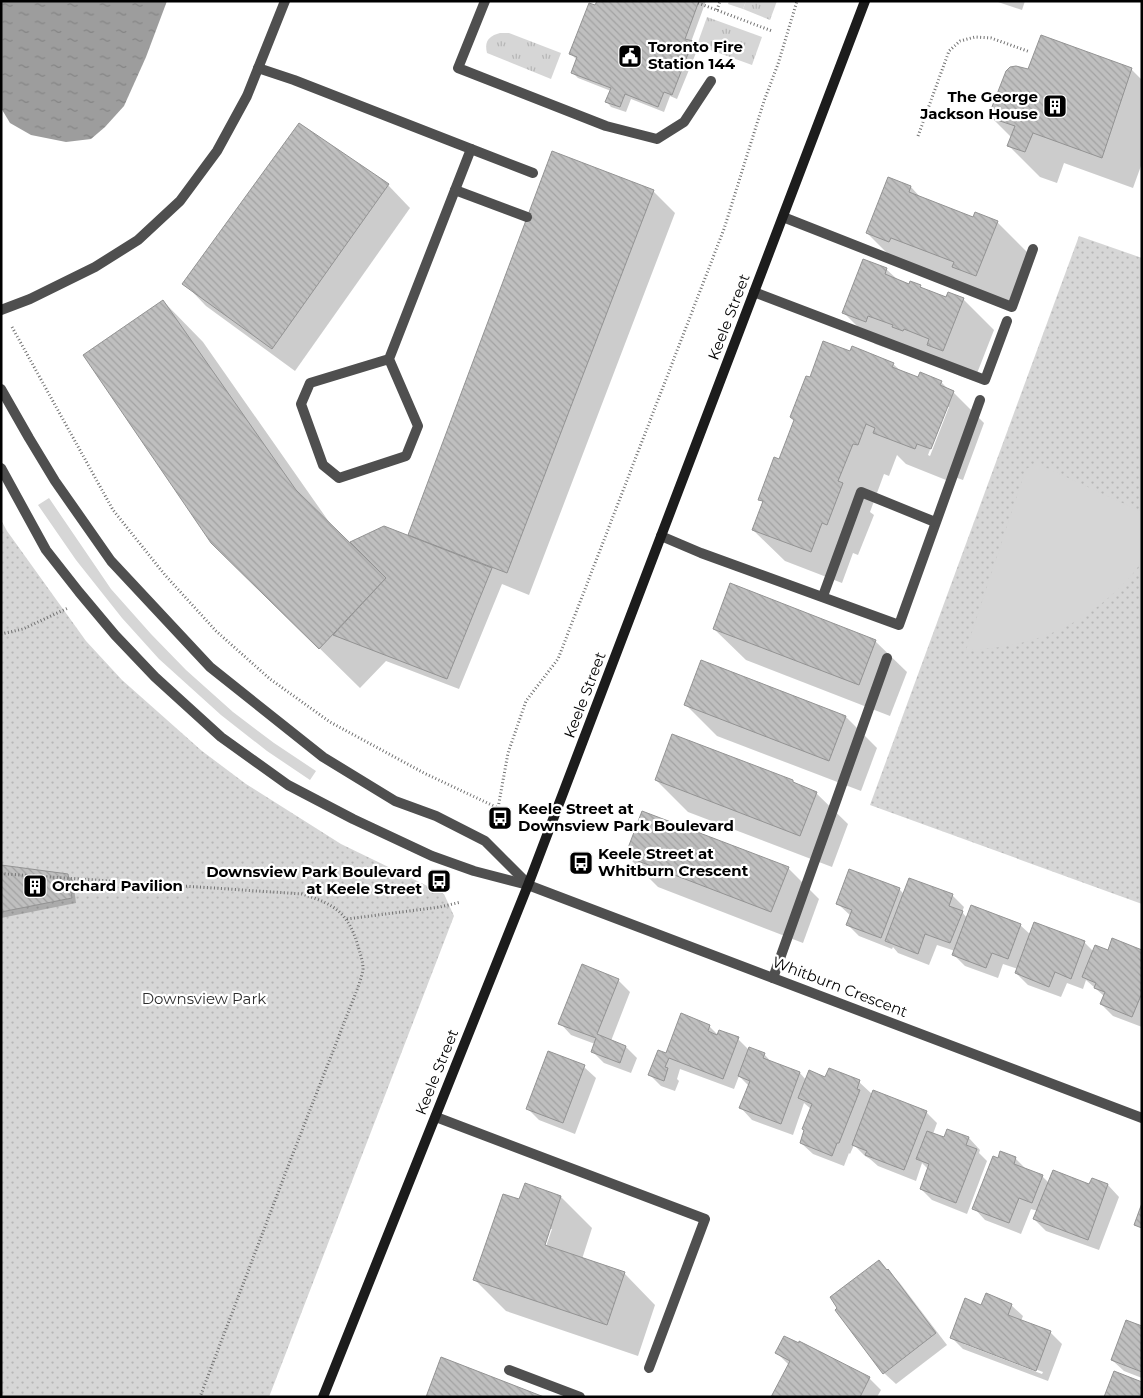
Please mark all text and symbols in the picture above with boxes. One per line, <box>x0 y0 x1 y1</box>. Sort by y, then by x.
place label: Toronto Fire Station 144 <box>648 37 743 73</box>
public building icon: Toronto Fire Station 144 <box>617 43 643 69</box>
place label: The George Jackson House <box>919 87 1038 123</box>
building icon: The George Jackson House <box>1042 93 1068 119</box>
street label: Keele Street <box>703 271 754 363</box>
street label: Keele Street <box>559 649 610 741</box>
place label: Keele Street at Downsview Park Boulevard <box>518 799 734 835</box>
bus stop icon: Keele Street at Downsview Park Boulevard <box>487 805 513 831</box>
place label: Keele Street at Whitburn Crescent <box>598 844 749 880</box>
bus stop icon: Keele Street at Whitburn Crescent <box>568 850 594 876</box>
place label: Downsview Park Boulevard at Keele Street <box>206 862 422 898</box>
bus stop icon: Downsview Park Boulevard at Keele Street <box>426 868 452 894</box>
building icon: Orchard Pavilion <box>22 873 48 899</box>
place label: Orchard Pavilion <box>52 876 183 895</box>
street label: Whitburn Crescent <box>770 952 910 1021</box>
park label: Downsview Park <box>142 989 266 1008</box>
street label: Keele Street <box>411 1026 462 1117</box>

